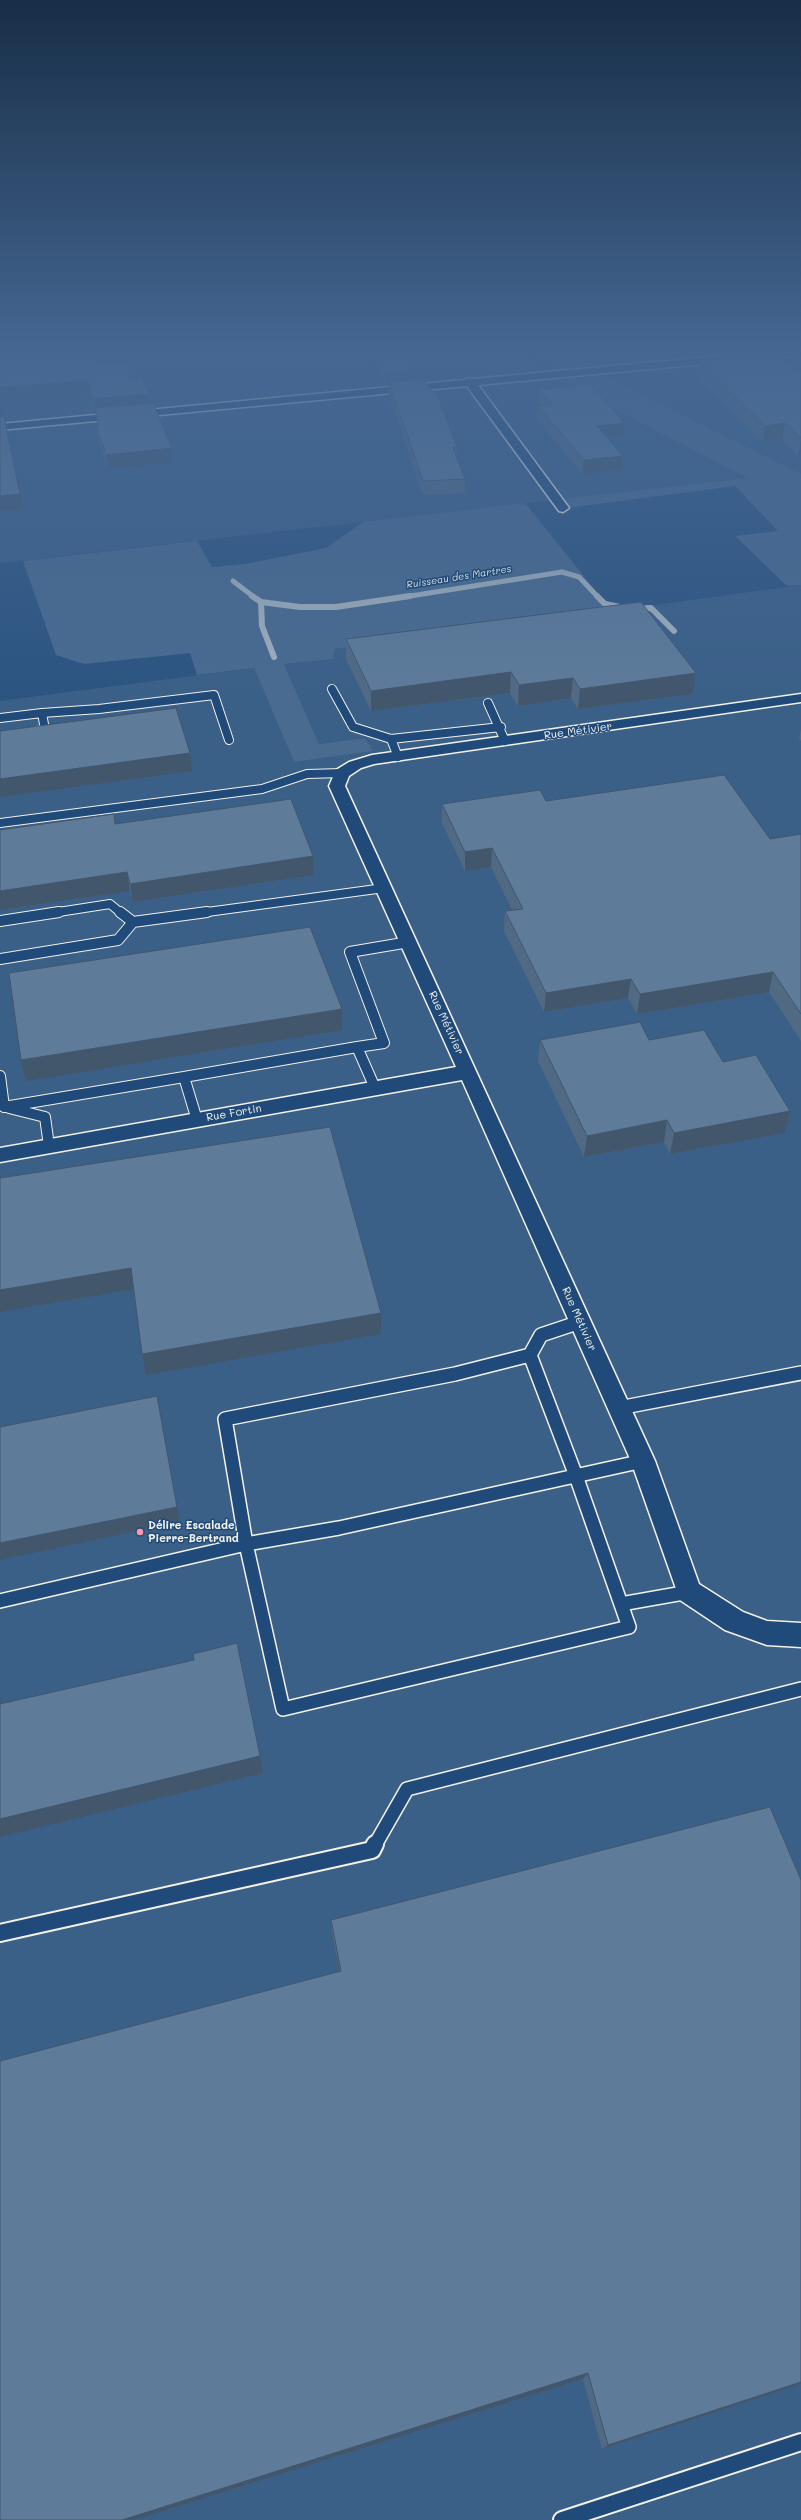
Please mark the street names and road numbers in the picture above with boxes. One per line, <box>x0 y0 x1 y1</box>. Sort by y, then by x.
street label: Rue Métivier <box>543 720 613 742</box>
street label: Rue Métivier <box>426 989 466 1057</box>
street label: Rue Fortin <box>205 1102 263 1124</box>
street label: Rue Métivier <box>559 1285 599 1353</box>

